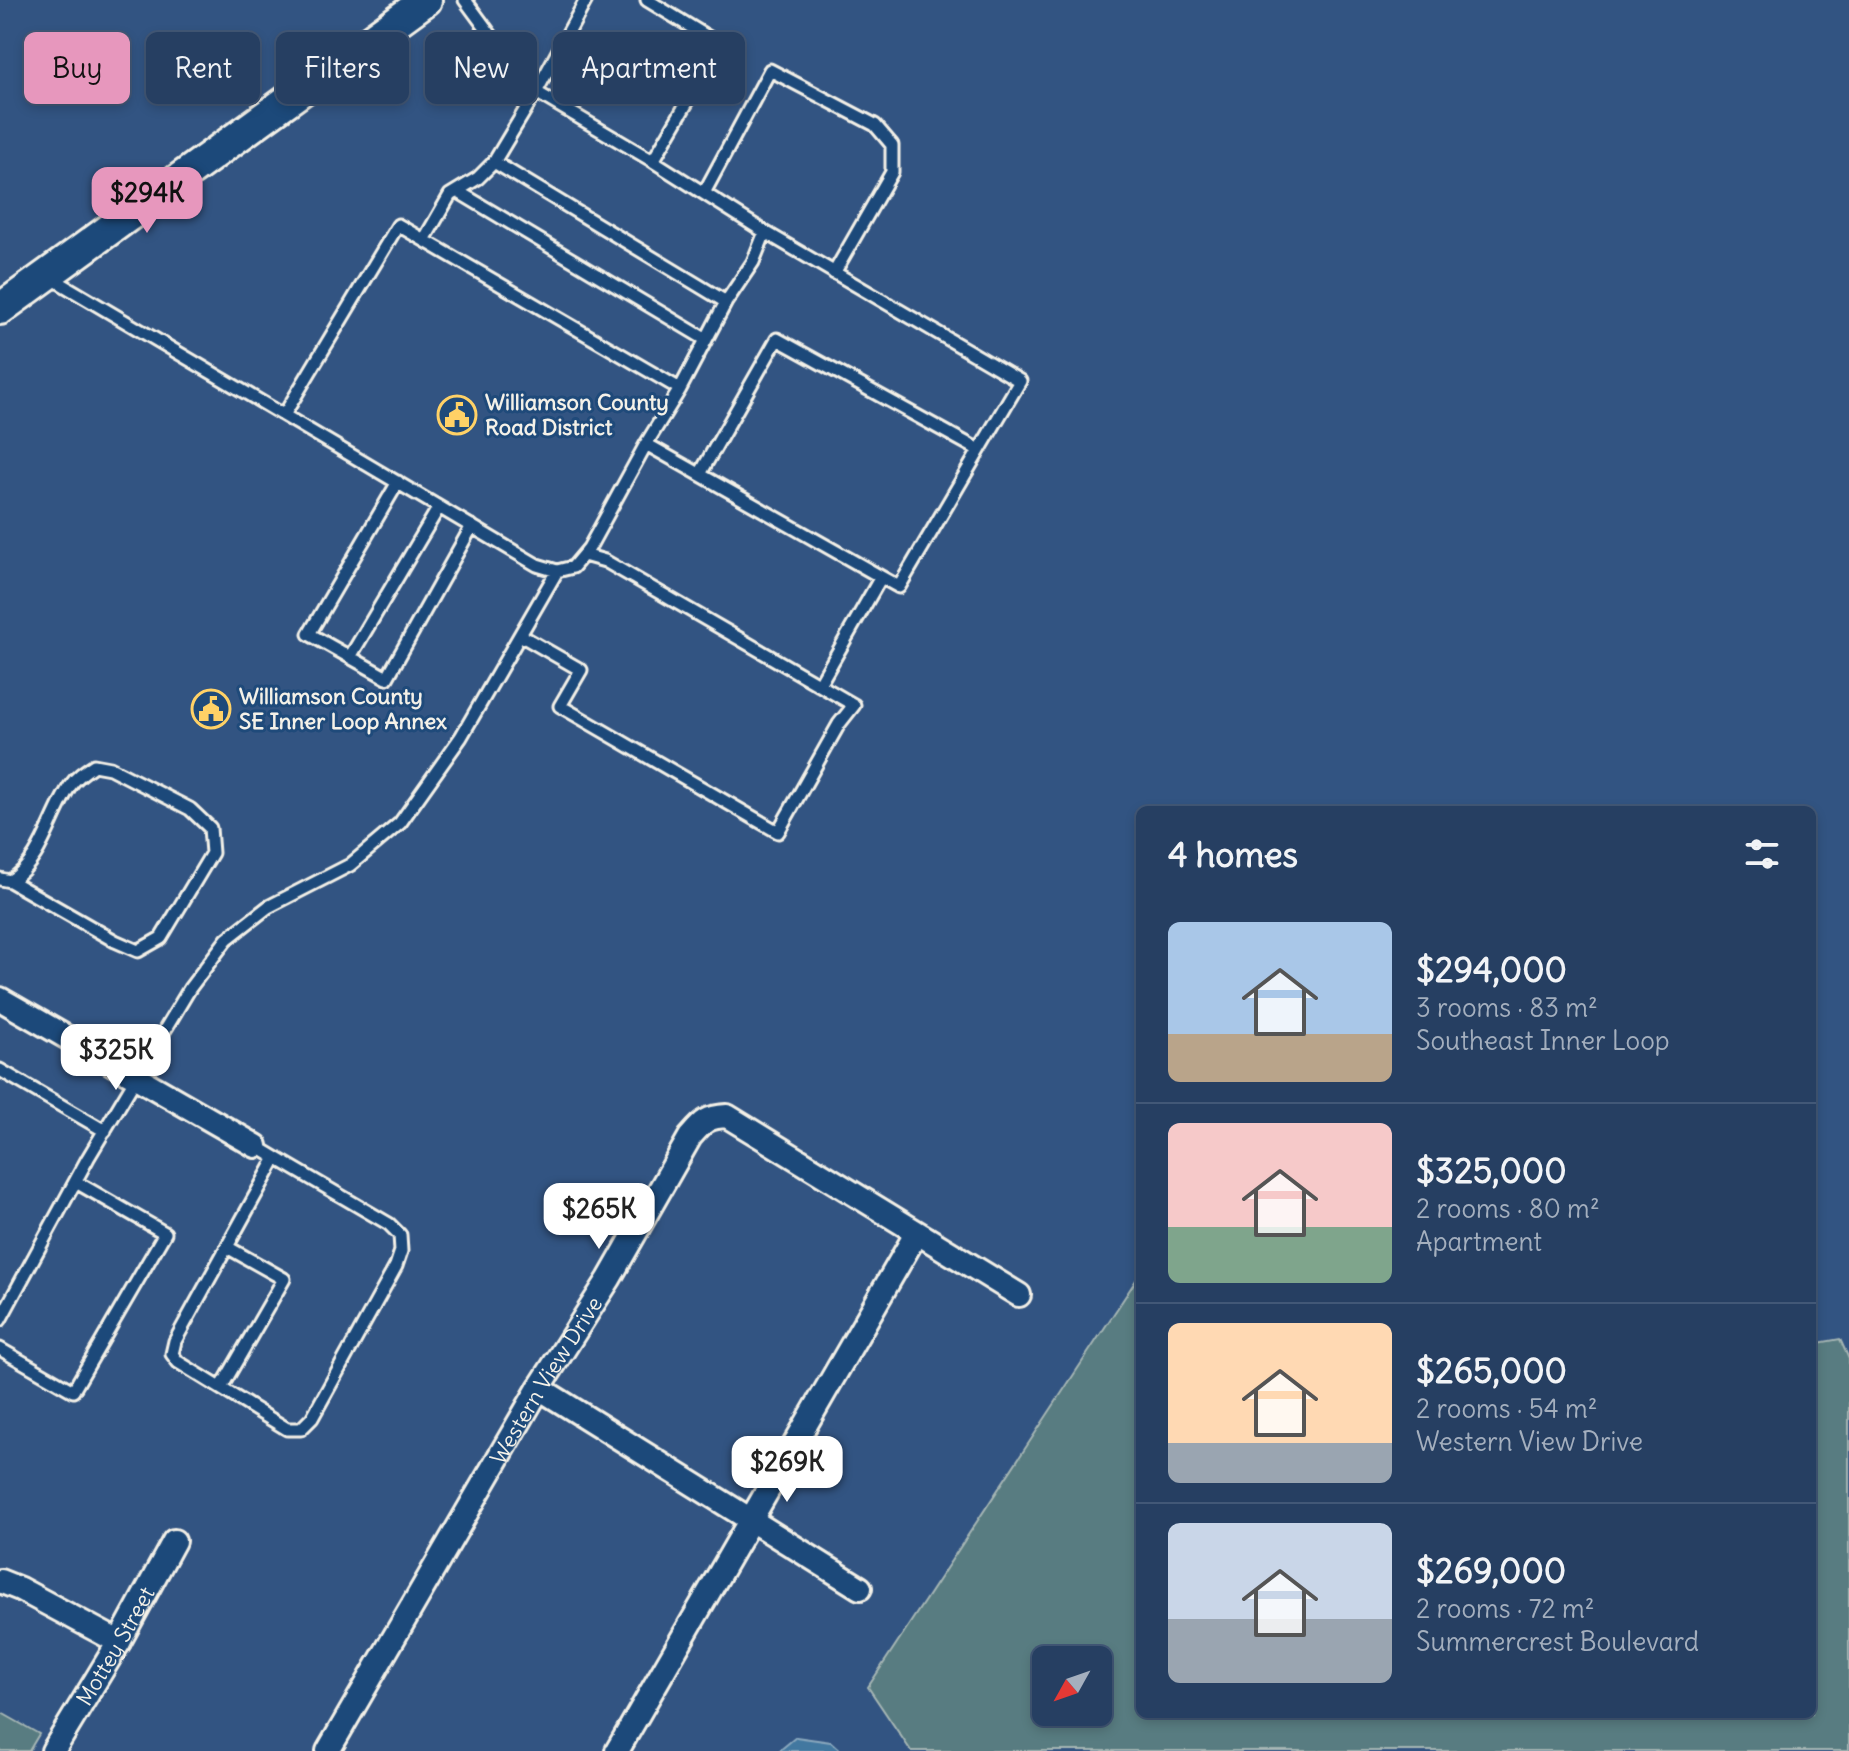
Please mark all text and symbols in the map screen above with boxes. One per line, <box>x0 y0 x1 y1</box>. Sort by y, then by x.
chip: Buy <box>24 32 130 104</box>
chip: Rent <box>146 32 260 104</box>
chip: Filters <box>276 32 409 104</box>
chip: New <box>425 32 537 104</box>
chip: Apartment <box>553 32 745 104</box>
pin: $294K <box>91 167 203 235</box>
text: $294K <box>110 176 184 209</box>
place label: Williamson County Road District <box>485 388 669 441</box>
public building icon: Williamson County Road District <box>436 394 478 436</box>
place label: Williamson County SE Inner Loop Annex <box>239 682 447 735</box>
public building icon: Williamson County SE Inner Loop Annex <box>190 688 232 730</box>
icon: filters <box>1740 832 1784 876</box>
text: 4 homes <box>1168 833 1298 876</box>
text: $294,000 <box>1416 948 1567 991</box>
icon: home <box>1232 954 1328 1050</box>
text: 3 rooms · 83 m² <box>1416 991 1598 1024</box>
pin: $325K <box>60 1024 172 1092</box>
text: Southeast Inner Loop <box>1416 1024 1670 1057</box>
text: $325K <box>79 1033 153 1066</box>
text: $325,000 <box>1416 1149 1567 1192</box>
icon: home <box>1232 1155 1328 1251</box>
pin: $265K <box>543 1183 655 1251</box>
text: $265K <box>562 1192 636 1225</box>
text: 2 rooms · 80 m² <box>1416 1192 1600 1225</box>
text: Apartment <box>1416 1225 1542 1258</box>
street label: Western View Drive <box>484 1291 608 1469</box>
text: $265,000 <box>1416 1349 1567 1392</box>
icon: home <box>1232 1355 1328 1451</box>
text: 2 rooms · 54 m² <box>1416 1392 1598 1425</box>
text: Western View Drive <box>1416 1425 1643 1458</box>
pin: $269K <box>731 1436 843 1504</box>
text: $269K <box>750 1445 824 1478</box>
text: $269,000 <box>1416 1549 1566 1592</box>
icon: home <box>1232 1555 1328 1651</box>
street label: Mottey Street <box>70 1582 160 1711</box>
text: 2 rooms · 72 m² <box>1416 1592 1595 1625</box>
text: Summercrest Boulevard <box>1416 1625 1699 1658</box>
north arrow <box>1032 1646 1112 1726</box>
map controls <box>1032 1646 1112 1726</box>

